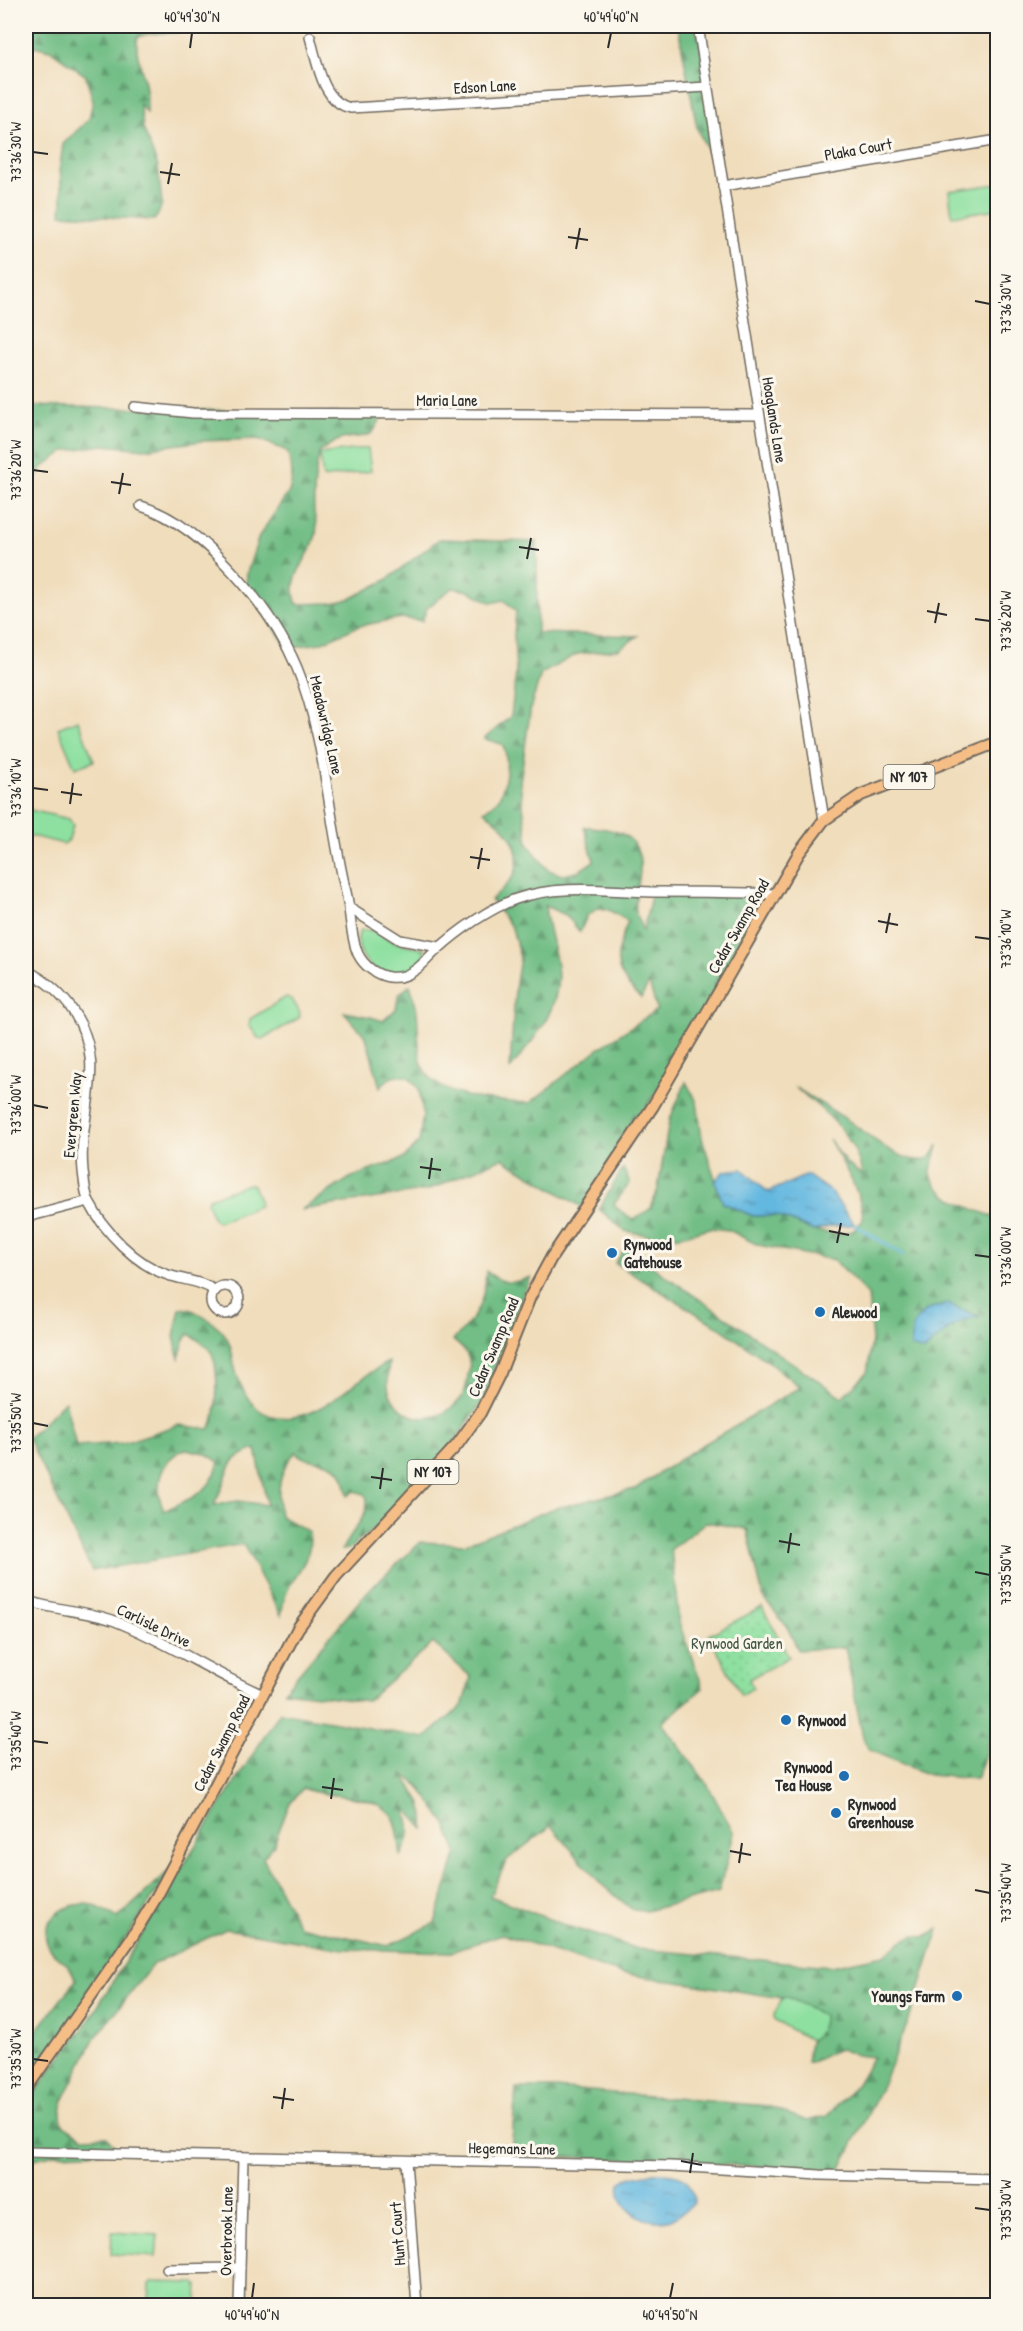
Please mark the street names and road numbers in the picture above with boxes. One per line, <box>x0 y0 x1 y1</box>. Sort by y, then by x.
street label: Edson Lane <box>453 73 517 99</box>
street label: Plaka Court <box>823 132 894 166</box>
street label: Hoaglands Lane <box>757 375 793 465</box>
street label: Maria Lane <box>416 389 478 411</box>
street label: Meadowridge Lane <box>305 673 349 777</box>
road number: NY 107 <box>884 765 934 789</box>
street label: Cedar Swamp Road <box>702 875 774 977</box>
street label: Evergreen Way <box>57 1071 87 1159</box>
street label: Cedar Swamp Road <box>462 1294 524 1400</box>
road number: NY 107 <box>408 1460 458 1484</box>
street label: Carlisle Drive <box>113 1598 195 1653</box>
street label: Cedar Swamp Road <box>187 1691 255 1795</box>
street label: Hegemans Lane <box>468 2136 557 2160</box>
street label: Overbrook Lane <box>214 2185 238 2276</box>
street label: Hunt Court <box>384 2201 410 2266</box>

